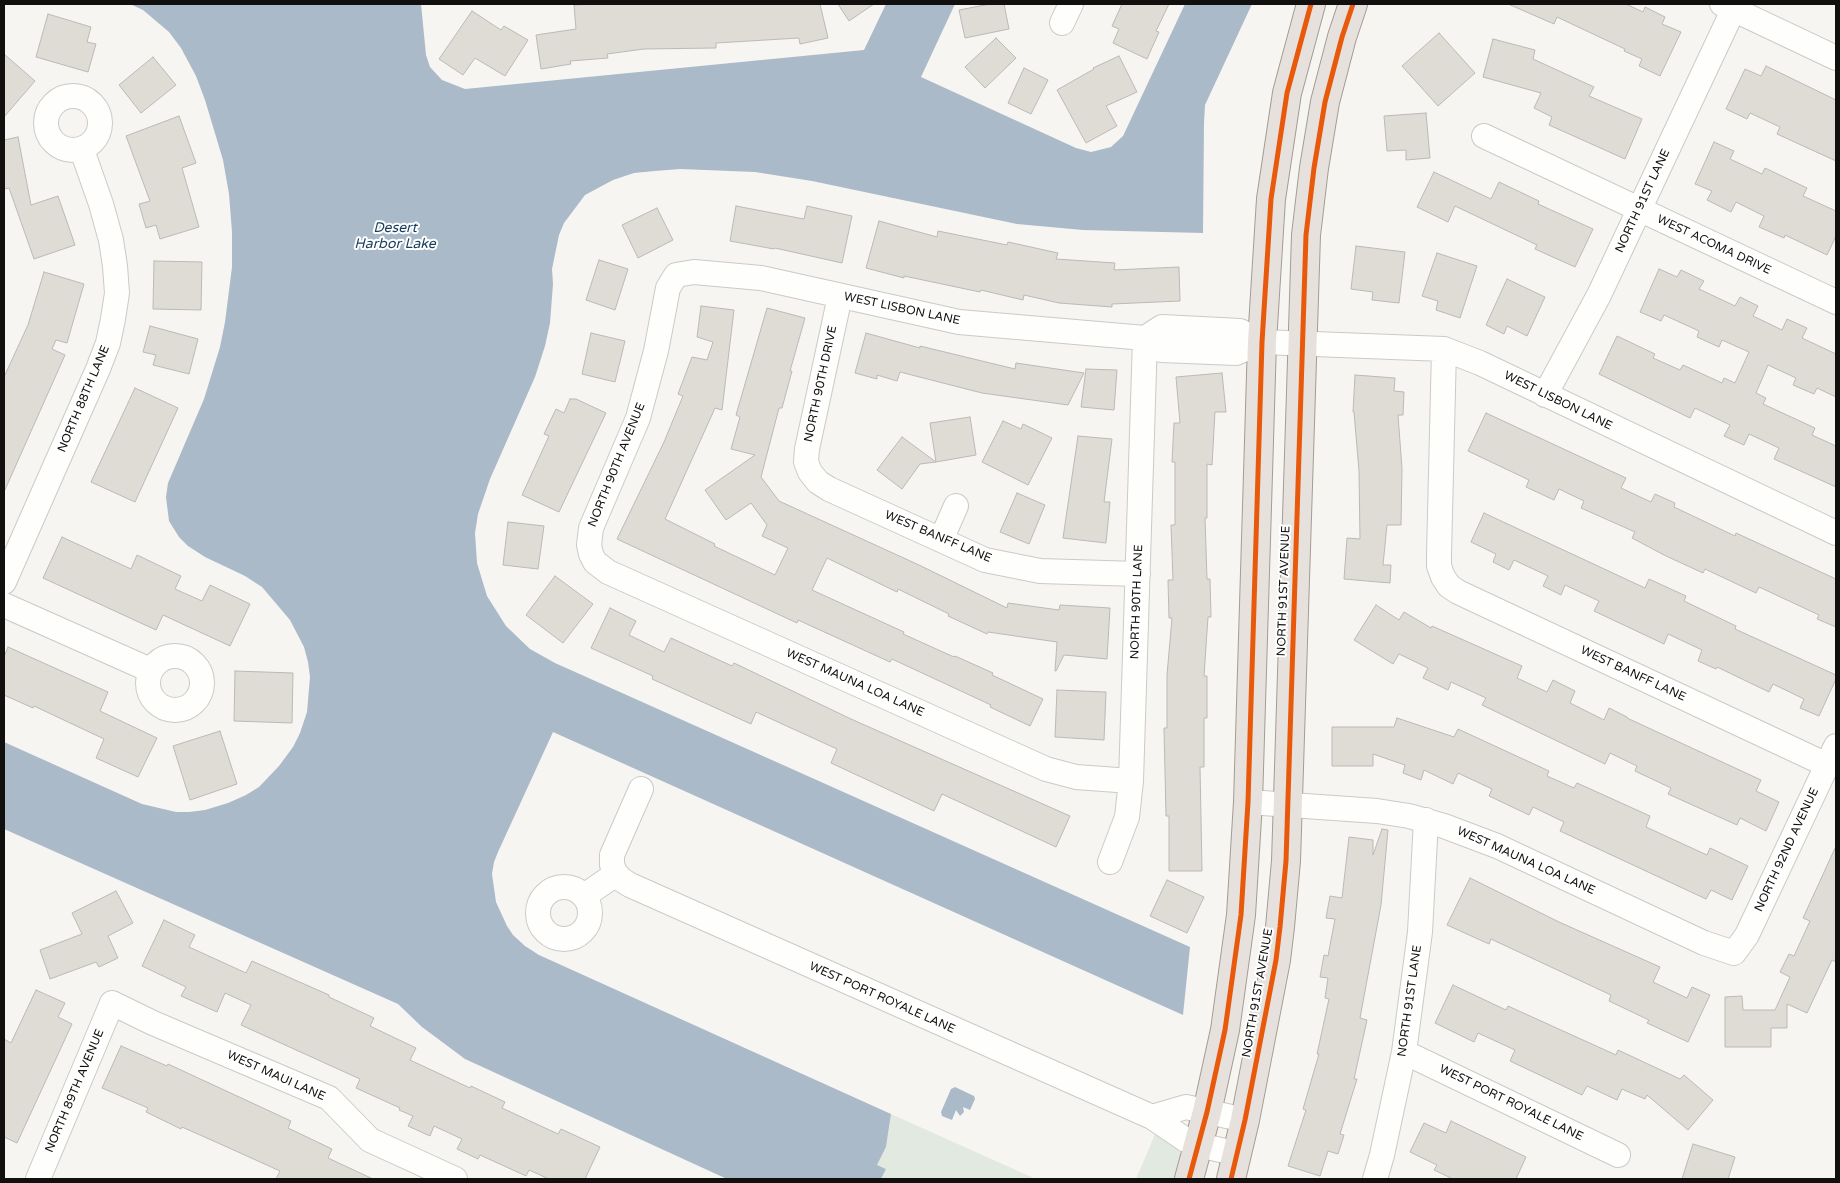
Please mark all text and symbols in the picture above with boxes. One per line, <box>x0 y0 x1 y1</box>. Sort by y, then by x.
street label: NORTH 91ST LANE <box>1613 147 1673 255</box>
street label: WEST ACOMA DRIVE <box>1655 212 1773 278</box>
water label: Desert Harbor Lake <box>354 220 436 252</box>
street label: WEST LISBON LANE <box>842 290 962 328</box>
street label: NORTH 90TH DRIVE <box>802 324 840 444</box>
street label: NORTH 88TH LANE <box>55 343 113 455</box>
street label: WEST LISBON LANE <box>1502 369 1614 433</box>
street label: NORTH 90TH AVENUE <box>585 401 649 529</box>
street label: WEST BANFF LANE <box>882 508 994 566</box>
street label: NORTH 91ST AVENUE <box>1275 525 1293 657</box>
street label: NORTH 90TH LANE <box>1128 544 1146 660</box>
street label: WEST BANFF LANE <box>1578 643 1688 705</box>
street label: WEST MAUNA LOA LANE <box>784 646 926 720</box>
street label: NORTH 92ND AVENUE <box>1752 786 1822 914</box>
street label: WEST MAUNA LOA LANE <box>1455 824 1597 898</box>
street label: NORTH 91ST AVENUE <box>1240 927 1276 1059</box>
street label: NORTH 91ST LANE <box>1395 944 1425 1058</box>
street label: WEST PORT ROYALE LANE <box>807 959 957 1037</box>
street label: NORTH 89TH AVENUE <box>42 1027 108 1155</box>
street label: WEST MAUI LANE <box>225 1048 327 1104</box>
street label: WEST PORT ROYALE LANE <box>1437 1062 1585 1144</box>

